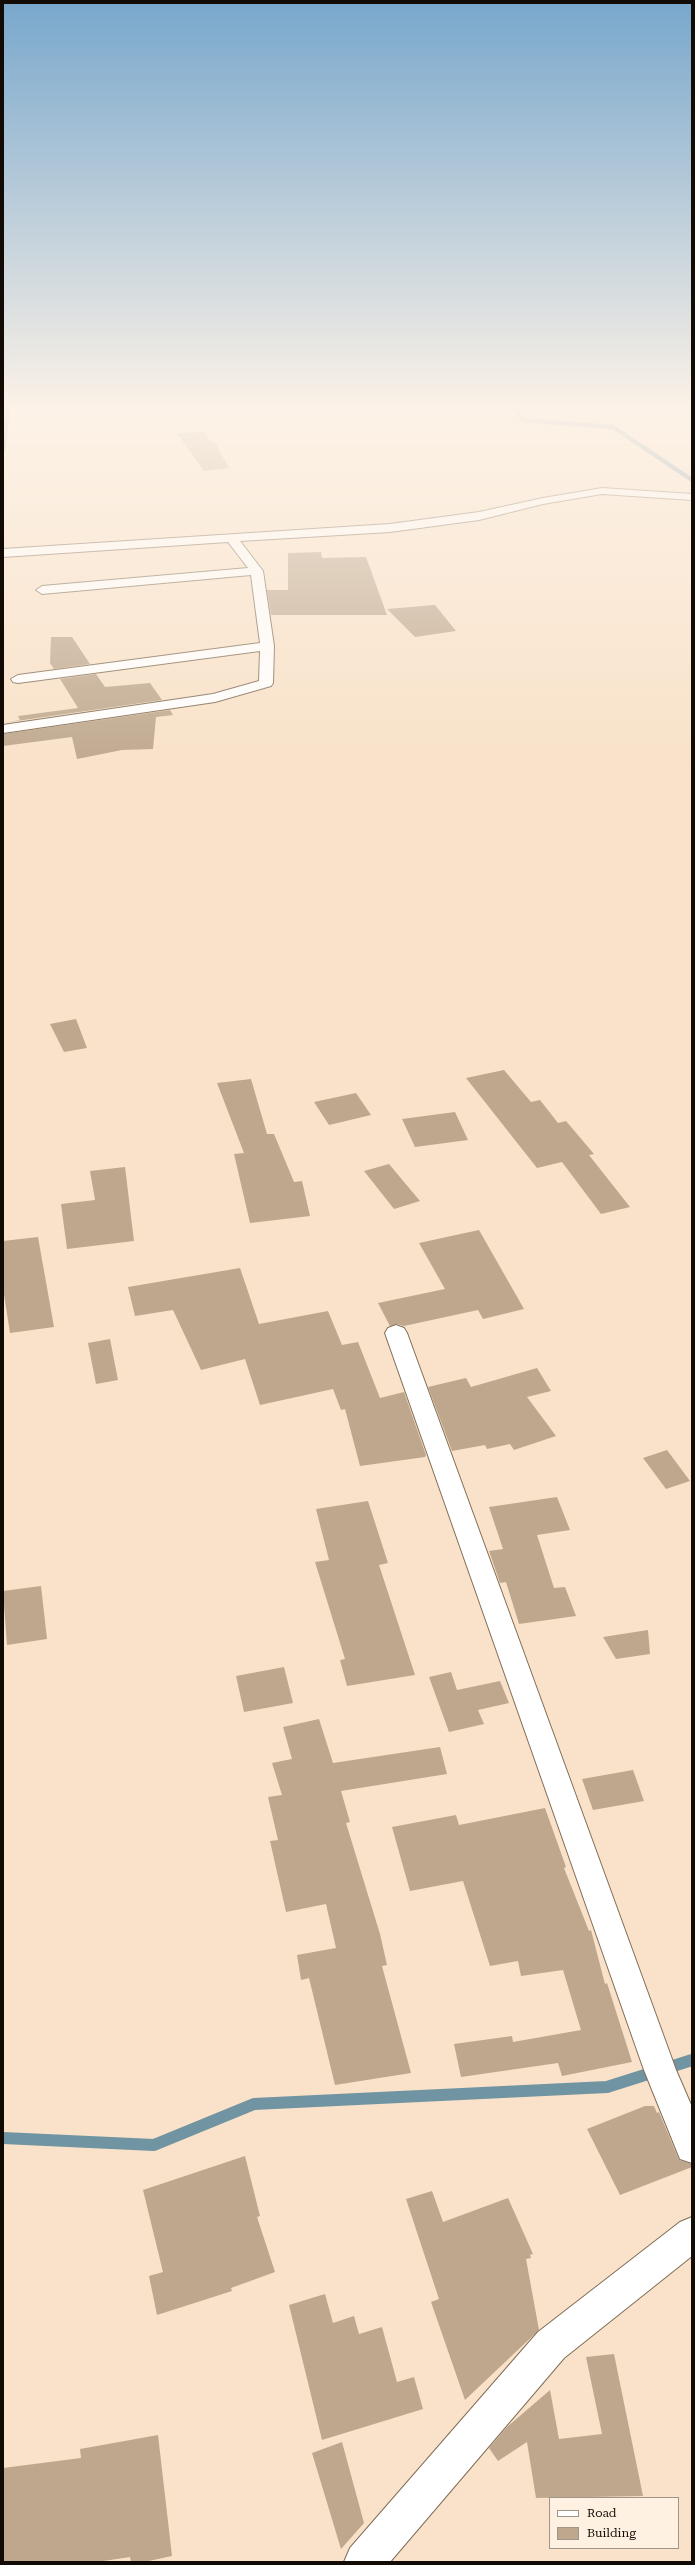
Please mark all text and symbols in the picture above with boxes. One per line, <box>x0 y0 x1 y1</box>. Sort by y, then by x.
legend <box>549 2497 679 2549</box>
text: Road <box>587 2506 616 2520</box>
text: Building <box>587 2526 636 2540</box>

